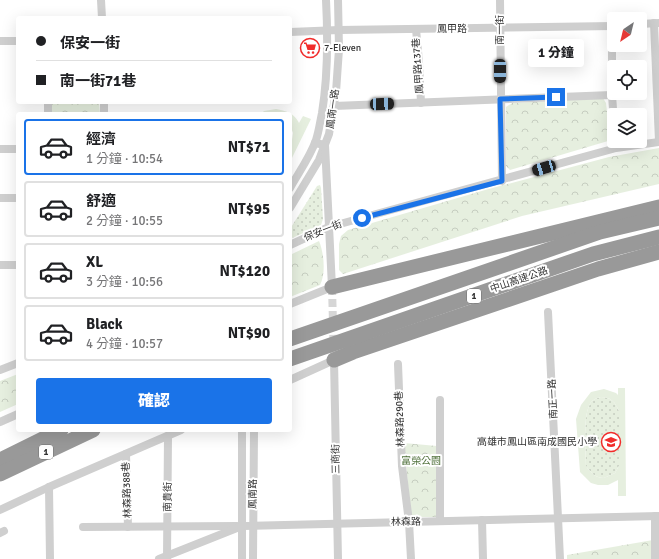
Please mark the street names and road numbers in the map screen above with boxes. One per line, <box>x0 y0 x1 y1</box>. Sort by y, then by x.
street label: 南一街 <box>494 15 506 45</box>
street label: 鳳甲路 <box>437 23 467 35</box>
street label: 鳳甲路137巷 <box>410 38 426 94</box>
street label: 鳳南一路 <box>324 88 342 130</box>
street label: 保安一街 <box>302 218 344 244</box>
street label: 中山高速公路 <box>489 265 549 295</box>
road number: 1 <box>467 289 481 303</box>
street label: 南正一路 <box>546 379 560 419</box>
street label: 林森路290巷 <box>393 391 407 447</box>
street label: 三商街 <box>330 444 342 474</box>
road number: 1 <box>39 445 53 459</box>
street label: 林森路388巷 <box>120 462 134 518</box>
street label: 鳳南路 <box>247 479 259 509</box>
street label: 南貴街 <box>162 482 174 512</box>
street label: 林森路 <box>391 516 421 528</box>

